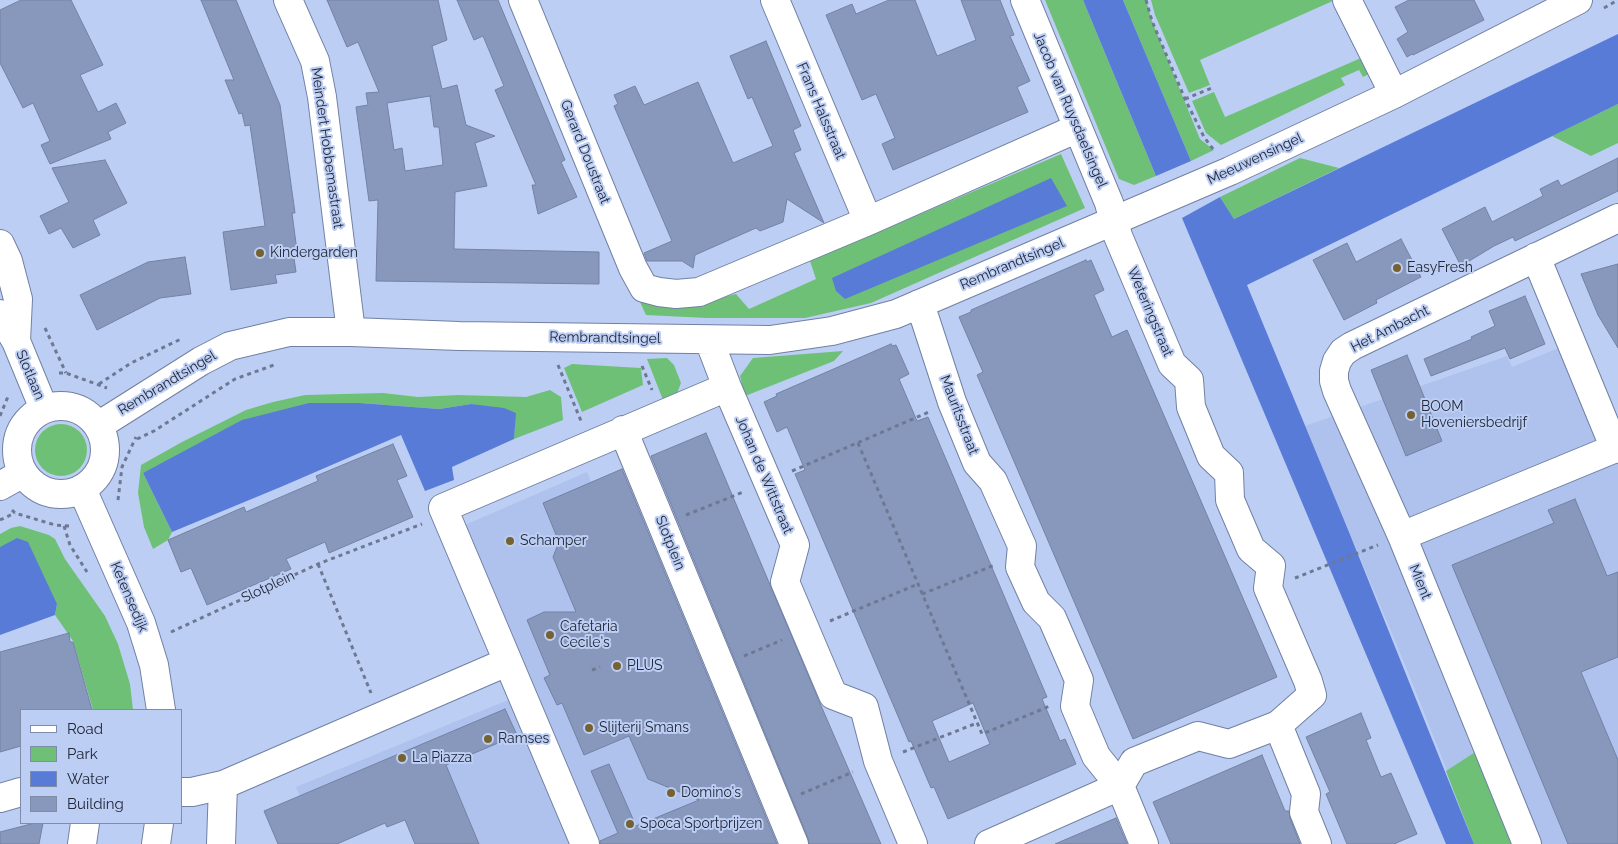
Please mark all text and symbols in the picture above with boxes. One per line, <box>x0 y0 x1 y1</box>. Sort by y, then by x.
street label: Jacob van Ruysdaelsingel <box>1030 30 1110 190</box>
street label: Frans Halsstraat <box>793 60 849 162</box>
street label: Meindert Hobbemastraat <box>307 66 347 230</box>
street label: Gerard Doustraat <box>556 98 614 206</box>
street label: Meeuwensingel <box>1205 130 1305 188</box>
street label: Rembrandtsingel <box>957 235 1067 293</box>
place label: Kindergarden <box>270 245 358 261</box>
marker: Kindergarden <box>254 247 266 259</box>
place label: EasyFresh <box>1407 260 1473 276</box>
marker: EasyFresh <box>1391 262 1403 274</box>
street label: Weteringstraat <box>1124 265 1176 359</box>
street label: Het Ambacht <box>1348 302 1432 356</box>
street label: Rembrandtsingel <box>549 329 661 347</box>
street label: Rembrandtsingel <box>115 347 219 419</box>
street label: Slotlaan <box>12 348 48 402</box>
street label: Mauritsstraat <box>936 373 982 457</box>
place label: BOOM Hoveniersbedrijf <box>1421 399 1527 432</box>
marker: BOOM Hoveniersbedrijf <box>1405 409 1417 421</box>
street label: Johan de Wittstraat <box>732 414 796 536</box>
street label: Slotplein <box>652 513 688 573</box>
place label: Schamper <box>520 533 587 549</box>
marker: Schamper <box>504 535 516 547</box>
street label: Ketensedijk <box>107 559 151 635</box>
street label: Mient <box>1405 562 1435 602</box>
street label: Slotplein <box>239 567 297 607</box>
place label: Cafetaria Cecile's <box>560 619 618 652</box>
marker: Cafetaria Cecile's <box>544 629 556 641</box>
place label: PLUS <box>627 658 663 674</box>
marker: PLUS <box>611 660 623 672</box>
legend <box>20 709 182 824</box>
text: Road <box>67 720 103 738</box>
place label: Slijterij Smans <box>599 720 689 736</box>
marker: Slijterij Smans <box>583 722 595 734</box>
place label: Ramses <box>498 731 549 747</box>
marker: Ramses <box>482 733 494 745</box>
text: Park <box>67 745 98 763</box>
place label: La Piazza <box>412 750 472 766</box>
marker: La Piazza <box>396 752 408 764</box>
text: Water <box>67 770 109 788</box>
place label: Domino's <box>681 785 741 801</box>
marker: Domino's <box>665 787 677 799</box>
text: Building <box>67 795 124 813</box>
place label: Spoca Sportprijzen <box>640 816 762 832</box>
marker: Spoca Sportprijzen <box>624 818 636 830</box>

